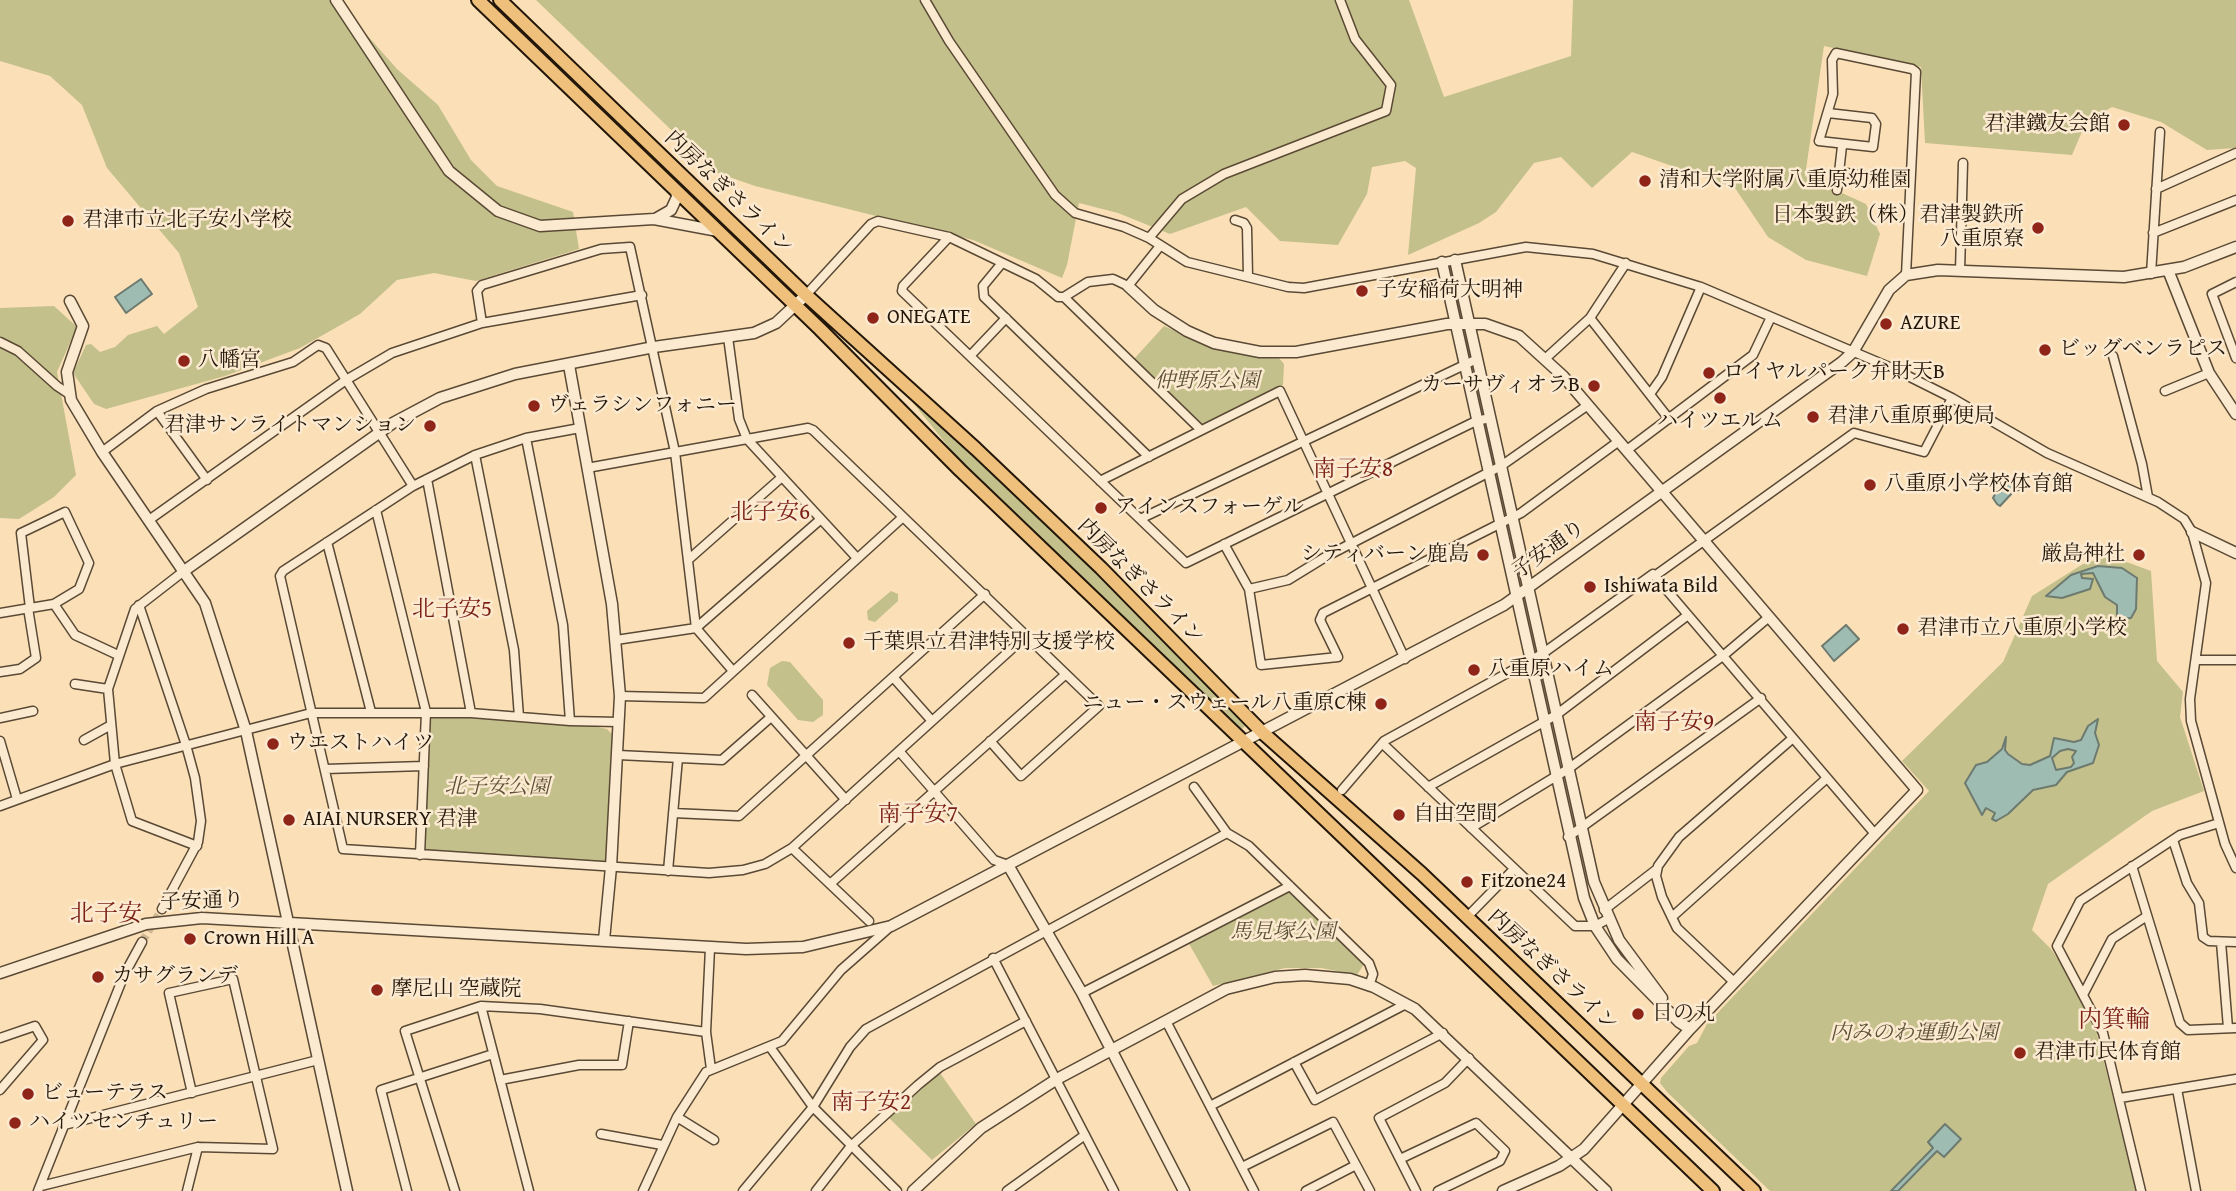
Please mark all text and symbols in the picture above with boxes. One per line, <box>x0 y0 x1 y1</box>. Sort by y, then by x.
place label: 君津鐵友会館 <box>1984 112 2110 138</box>
marker: 君津鐵友会館 <box>2116 117 2132 133</box>
street label: 内房なぎさライン <box>659 126 797 260</box>
place label: 清和大学附属八重原幼稚園 <box>1659 168 1911 194</box>
marker: 清和大学附属八重原幼稚園 <box>1637 173 1653 189</box>
place label: 日本製鉄（株）君津製鉄所 八重原寮 <box>1772 203 2024 253</box>
place label: 君津市立北子安小学校 <box>82 208 292 234</box>
marker: 君津市立北子安小学校 <box>60 213 76 229</box>
marker: 日本製鉄（株）君津製鉄所 八重原寮 <box>2030 220 2046 236</box>
place label: 子安稲荷大明神 <box>1376 278 1523 304</box>
marker: 子安稲荷大明神 <box>1354 283 1370 299</box>
place label: ONEGATE <box>887 305 971 331</box>
marker: ONEGATE <box>865 310 881 326</box>
place label: AZURE <box>1900 311 1960 337</box>
marker: AZURE <box>1878 316 1894 332</box>
place label: ビッグベンラピス <box>2059 337 2227 363</box>
marker: ビッグベンラピス <box>2037 342 2053 358</box>
place label: 八幡宮 <box>198 348 261 374</box>
marker: 八幡宮 <box>176 353 192 369</box>
place label: ロイヤルパーク弁財天B <box>1723 360 1945 386</box>
marker: ロイヤルパーク弁財天B <box>1701 365 1717 381</box>
park label: 仲野原公園 <box>1155 369 1259 395</box>
place label: カーサヴィオラB <box>1421 373 1580 399</box>
marker: カーサヴィオラB <box>1586 378 1602 394</box>
marker: ハイツエルム <box>1712 390 1728 406</box>
place label: ヴェラシンフォニー <box>548 393 737 419</box>
marker: ヴェラシンフォニー <box>526 398 542 414</box>
place label: 君津八重原郵便局 <box>1827 404 1995 430</box>
place label: ハイツエルム <box>1657 409 1783 435</box>
marker: 君津八重原郵便局 <box>1805 409 1821 425</box>
place label: 君津サンライトマンション <box>164 413 416 439</box>
marker: 君津サンライトマンション <box>422 418 438 434</box>
district label: 南子安8 <box>1313 456 1393 484</box>
place label: 八重原小学校体育館 <box>1884 472 2073 498</box>
marker: 八重原小学校体育館 <box>1862 477 1878 493</box>
place label: アインスフォーゲル <box>1115 495 1304 521</box>
district label: 北子安6 <box>730 499 810 527</box>
marker: アインスフォーゲル <box>1093 500 1109 516</box>
street label: 内房なぎさライン <box>1072 514 1208 650</box>
street label: 子安通り <box>1508 515 1590 585</box>
place label: シティバーン鹿島 <box>1301 542 1469 568</box>
place label: 厳島神社 <box>2041 542 2125 568</box>
marker: シティバーン鹿島 <box>1475 547 1491 563</box>
marker: 厳島神社 <box>2131 547 2147 563</box>
place label: Ishiwata Bild <box>1604 574 1718 600</box>
marker: Ishiwata Bild <box>1582 579 1598 595</box>
district label: 北子安5 <box>412 596 492 624</box>
place label: 君津市立八重原小学校 <box>1917 616 2127 642</box>
marker: 君津市立八重原小学校 <box>1895 621 1911 637</box>
place label: 千葉県立君津特別支援学校 <box>863 630 1115 656</box>
marker: 千葉県立君津特別支援学校 <box>841 635 857 651</box>
place label: 八重原ハイム <box>1488 657 1614 683</box>
marker: 八重原ハイム <box>1466 662 1482 678</box>
place label: ニュー・スウェール八重原C棟 <box>1083 691 1367 717</box>
marker: ニュー・スウェール八重原C棟 <box>1373 696 1389 712</box>
district label: 南子安9 <box>1634 709 1714 737</box>
place label: ウエストハイツ <box>287 731 434 757</box>
marker: ウエストハイツ <box>265 736 281 752</box>
park label: 北子安公園 <box>445 775 549 801</box>
district label: 南子安7 <box>878 801 958 829</box>
place label: 自由空間 <box>1413 802 1497 828</box>
place label: AIAI NURSERY 君津 <box>303 807 478 833</box>
marker: 自由空間 <box>1391 807 1407 823</box>
marker: AIAI NURSERY 君津 <box>281 812 297 828</box>
place label: Fitzone24 <box>1481 869 1566 895</box>
marker: Fitzone24 <box>1459 874 1475 890</box>
street label: 子安通り <box>160 888 244 916</box>
district label: 北子安 <box>70 901 142 929</box>
street label: 内房なぎさライン <box>1482 904 1622 1038</box>
park label: 馬見塚公園 <box>1231 920 1335 946</box>
place label: Crown Hill A <box>204 926 314 952</box>
marker: Crown Hill A <box>182 931 198 947</box>
place label: カサグランデ <box>112 964 238 990</box>
marker: カサグランデ <box>90 969 106 985</box>
place label: 摩尼山 空蔵院 <box>391 977 522 1003</box>
marker: 摩尼山 空蔵院 <box>369 982 385 998</box>
place label: 日の丸 <box>1652 1001 1715 1027</box>
marker: 日の丸 <box>1630 1006 1646 1022</box>
district label: 内箕輪 <box>2078 1007 2150 1035</box>
park label: 内みのわ運動公園 <box>1830 1021 1998 1047</box>
place label: 君津市民体育館 <box>2034 1040 2181 1066</box>
marker: 君津市民体育館 <box>2012 1045 2028 1061</box>
place label: ビューテラス <box>42 1081 168 1107</box>
marker: ビューテラス <box>20 1086 36 1102</box>
district label: 南子安2 <box>831 1089 911 1117</box>
place label: ハイツセンチュリー <box>29 1110 218 1136</box>
marker: ハイツセンチュリー <box>7 1115 23 1131</box>

